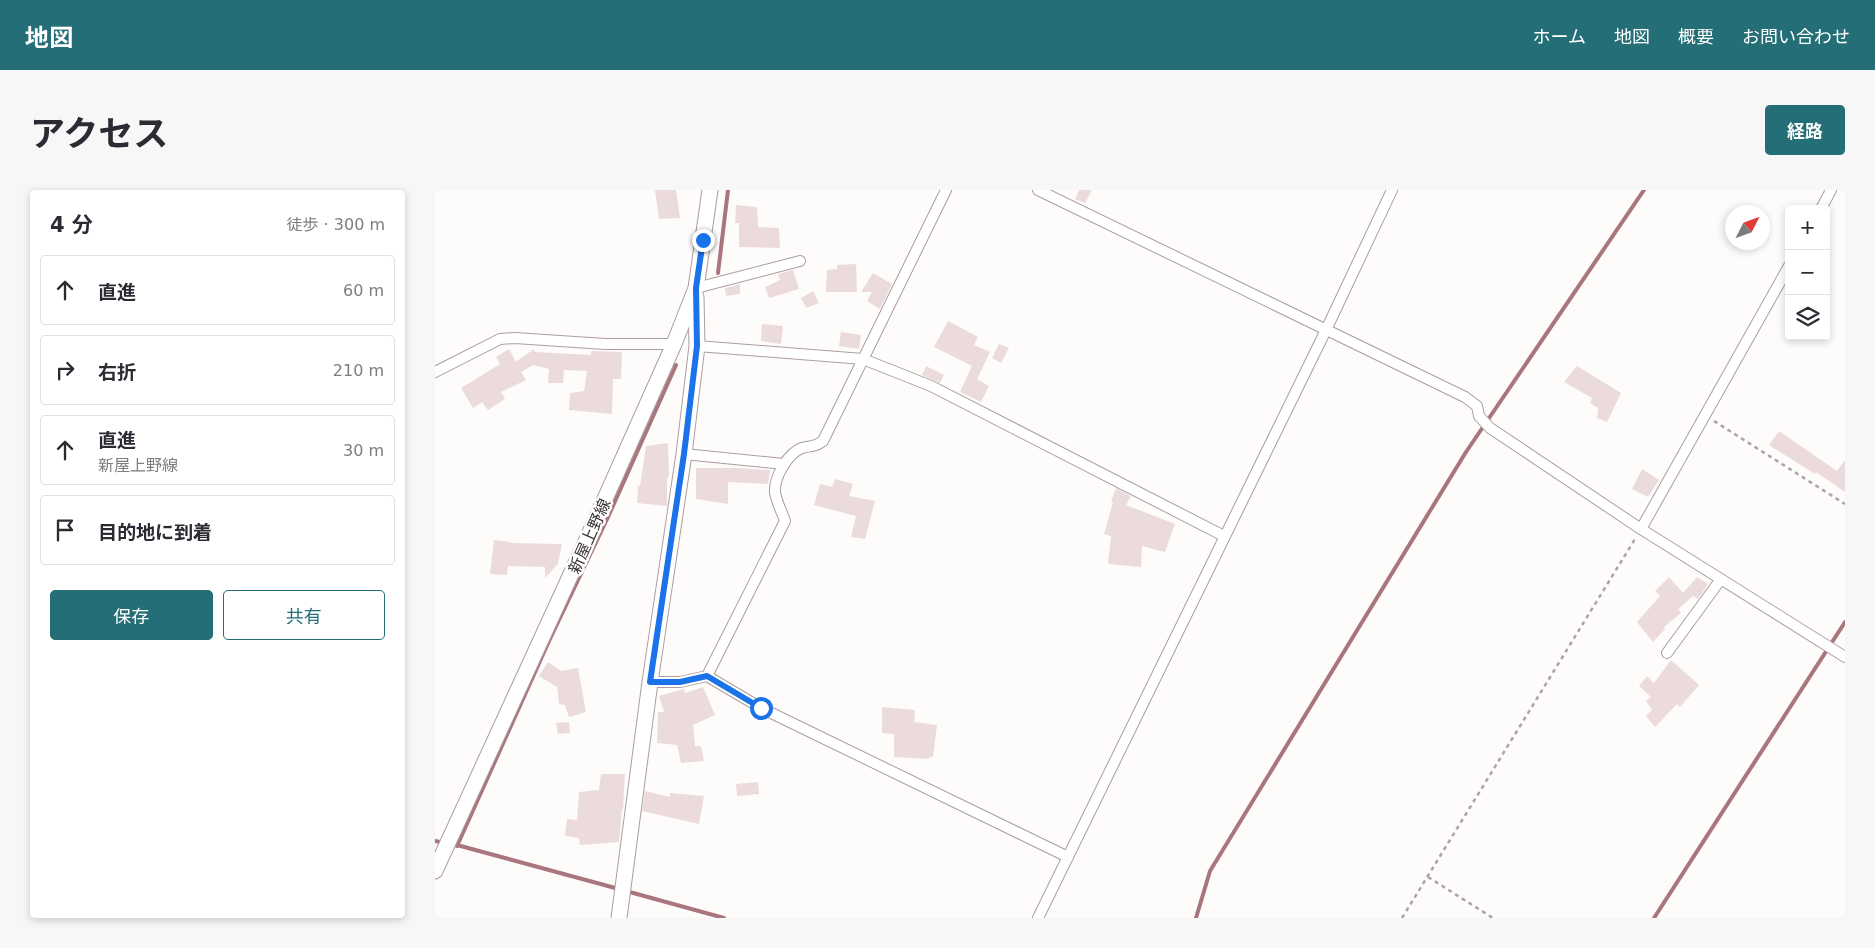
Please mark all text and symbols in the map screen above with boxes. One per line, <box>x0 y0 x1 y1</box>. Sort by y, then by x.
text: 地図 <box>25 24 73 52</box>
text: ホーム <box>1533 26 1586 47</box>
text: 地図 <box>1614 26 1650 47</box>
text: 概要 <box>1678 26 1714 47</box>
text: お問い合わせ <box>1742 26 1850 47</box>
button: 経路 <box>1765 105 1845 155</box>
text: アクセス <box>30 114 168 154</box>
north arrow <box>1725 205 1770 250</box>
map controls <box>1785 205 1830 340</box>
button: + <box>1785 205 1830 250</box>
text: 4 分 <box>50 213 93 237</box>
text: 徒歩 · 300 m <box>287 215 385 234</box>
route end <box>692 229 715 252</box>
button: − <box>1785 250 1830 295</box>
icon: ahead <box>51 276 79 304</box>
text: 直進 <box>98 281 136 303</box>
text: 60 m <box>343 281 384 300</box>
button: layers <box>1785 295 1830 340</box>
icon: right <box>51 356 79 384</box>
text: 右折 <box>98 361 136 383</box>
text: 210 m <box>333 361 384 380</box>
text: 直進 <box>98 429 136 451</box>
icon: ahead <box>51 436 79 464</box>
text: 30 m <box>343 441 384 460</box>
text: 新屋上野線 <box>98 456 178 475</box>
street label: 新屋上野線 <box>565 496 614 577</box>
icon: arrive <box>51 516 79 544</box>
text: 目的地に到着 <box>98 521 212 543</box>
button: 保存 <box>50 590 213 640</box>
button: 共有 <box>223 590 385 640</box>
route start <box>750 697 773 720</box>

